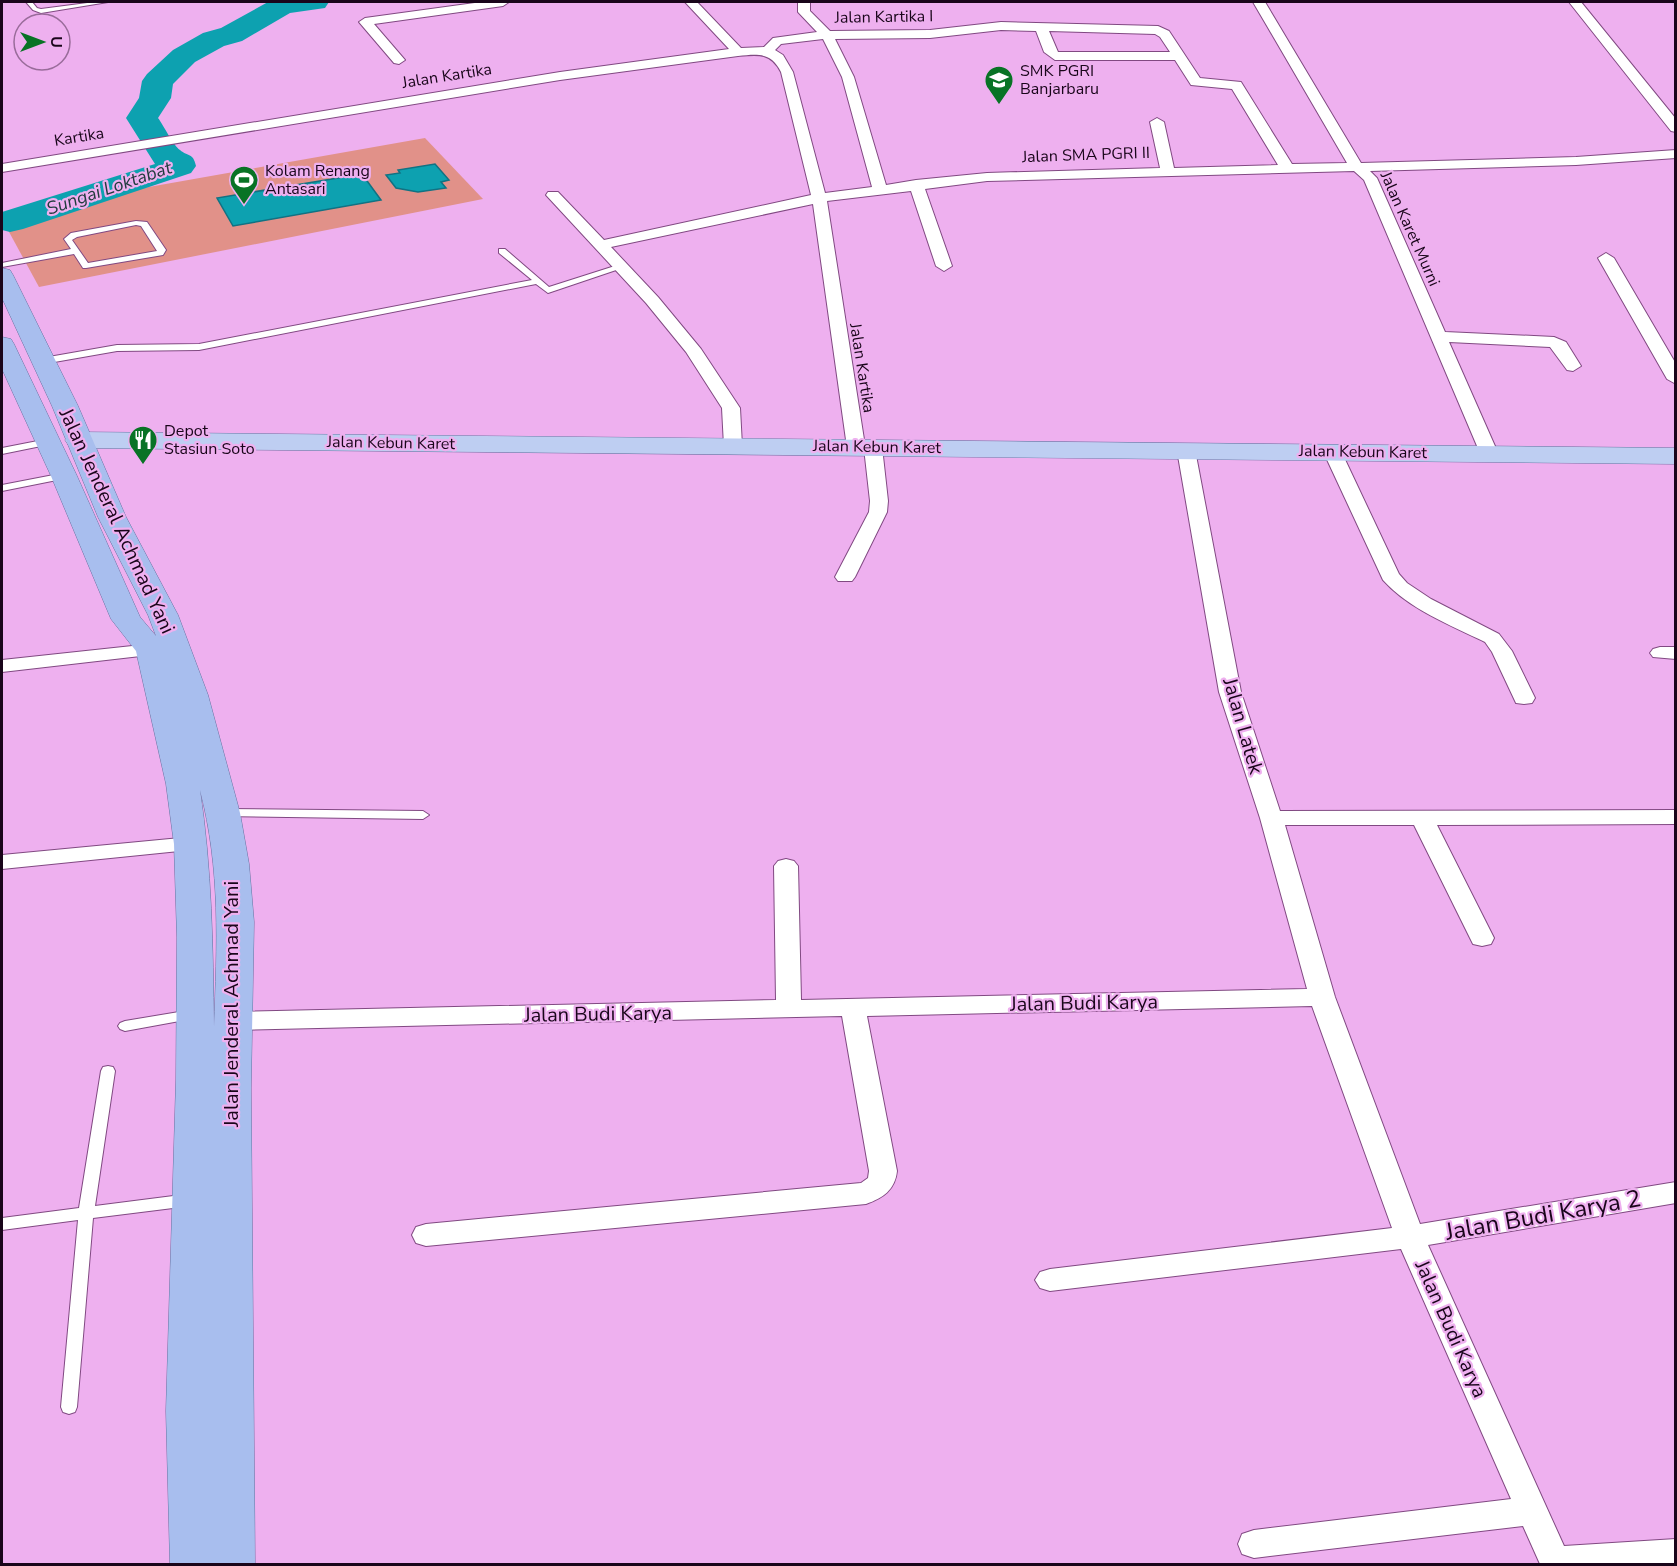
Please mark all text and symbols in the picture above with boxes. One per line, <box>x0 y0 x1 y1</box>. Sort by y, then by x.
street label: Jalan Kartika I <box>833 5 934 29</box>
north arrow <box>12 12 72 72</box>
text: U <box>45 36 67 48</box>
street label: Jalan Kartika <box>400 58 493 94</box>
place label: SMK PGRI Banjarbaru <box>1020 60 1099 100</box>
school or university icon: SMK PGRI Banjarbaru <box>983 64 1015 106</box>
street label: Kartika <box>52 122 106 152</box>
street label: Jalan SMA PGRI II <box>1021 142 1150 168</box>
water label: Sungai Loktabat <box>43 155 175 221</box>
place label: Kolam Renang Antasari <box>265 160 370 200</box>
sports icon: Kolam Renang Antasari <box>228 164 260 206</box>
street label: Jalan Karet Murni <box>1374 167 1445 290</box>
street label: Jalan Kartika <box>844 321 880 414</box>
street label: Jalan Jenderal Achmad Yani <box>52 403 181 638</box>
place label: Depot Stasiun Soto <box>164 420 255 460</box>
restaurant icon: Depot Stasiun Soto <box>127 424 159 466</box>
street label: Jalan Kebun Karet <box>326 431 456 455</box>
street label: Jalan Kebun Karet <box>812 435 942 459</box>
street label: Jalan Kebun Karet <box>1298 440 1428 464</box>
street label: Jalan Latek <box>1216 674 1270 778</box>
street label: Jalan Jenderal Achmad Yani <box>218 881 245 1128</box>
street label: Jalan Budi Karya <box>1009 988 1158 1018</box>
street label: Jalan Budi Karya <box>523 999 672 1029</box>
street label: Jalan Budi Karya 2 <box>1442 1182 1643 1248</box>
street label: Jalan Budi Karya <box>1408 1255 1493 1402</box>

